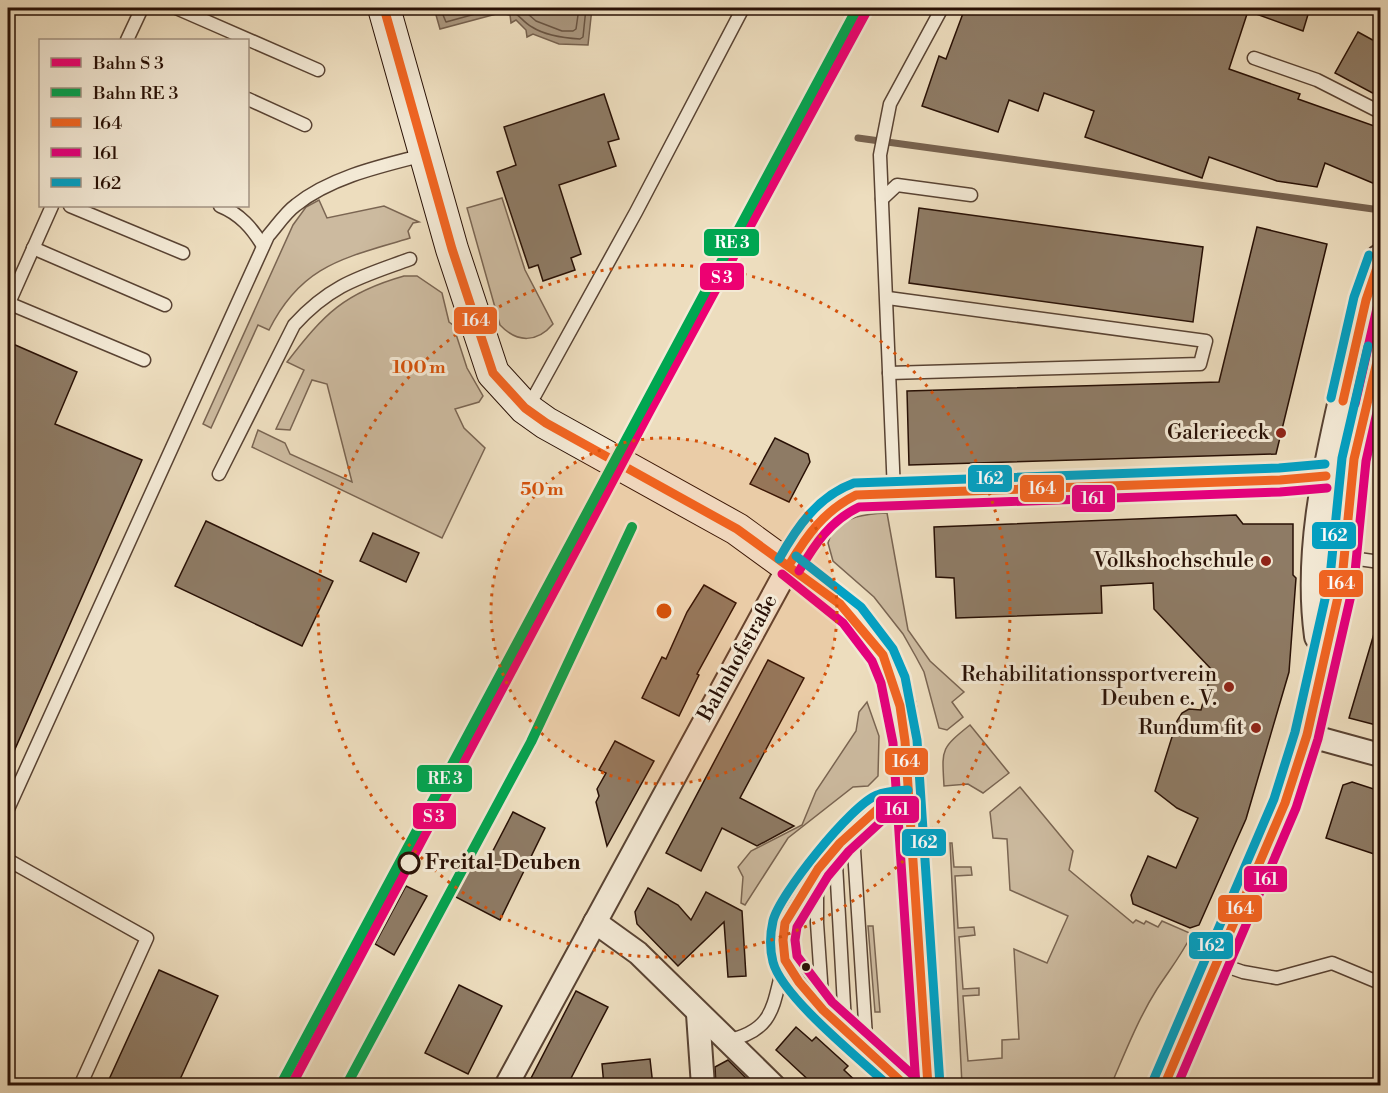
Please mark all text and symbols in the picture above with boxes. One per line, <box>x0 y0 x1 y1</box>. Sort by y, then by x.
legend <box>39 39 249 207</box>
text: Bahn S 3 <box>92 52 164 75</box>
text: Bahn RE 3 <box>92 82 179 105</box>
text: 164 <box>93 112 122 135</box>
text: 161 <box>93 142 119 165</box>
text: 162 <box>93 172 121 195</box>
line badge: RE 3 <box>703 228 760 257</box>
text: RE 3 <box>714 233 750 253</box>
line badge: S 3 <box>699 262 745 291</box>
text: S 3 <box>711 268 733 288</box>
line badge: 164 <box>453 306 498 335</box>
text: 164 <box>462 311 490 331</box>
text: 100 m <box>392 356 446 379</box>
place label: Galerieeck <box>1167 420 1270 446</box>
marker: Galerieeck <box>1274 426 1288 440</box>
line badge: 162 <box>967 464 1013 493</box>
text: 162 <box>976 469 1004 489</box>
line badge: 164 <box>1019 474 1065 503</box>
text: 50 m <box>520 478 564 501</box>
text: 164 <box>1028 479 1056 499</box>
line badge: 161 <box>1071 484 1116 513</box>
text: 161 <box>1081 489 1106 509</box>
line badge: 162 <box>1311 521 1357 550</box>
text: 162 <box>1320 526 1348 546</box>
place label: Volkshochschule <box>1093 548 1254 574</box>
marker: Volkshochschule <box>1259 554 1273 568</box>
line badge: 164 <box>1318 569 1364 598</box>
text: 164 <box>1327 574 1355 594</box>
street label: Bahnhofstraße <box>692 590 784 727</box>
centre of rings <box>654 601 674 621</box>
place label: Rehabilitationssportverein Deuben e. V. <box>961 662 1217 712</box>
marker: Rehabilitationssportverein Deuben e. V. <box>1222 680 1236 694</box>
place label: Rundum fit <box>1138 715 1245 741</box>
marker: Rundum fit <box>1249 721 1263 735</box>
line badge: 164 <box>884 747 929 776</box>
text: 164 <box>892 752 920 772</box>
line badge: RE 3 <box>416 764 473 793</box>
text: RE 3 <box>427 769 463 789</box>
line badge: 161 <box>875 795 920 824</box>
text: 161 <box>885 800 910 820</box>
line badge: S 3 <box>412 802 457 830</box>
text: S 3 <box>423 807 445 827</box>
line badge: 162 <box>901 828 947 857</box>
text: 162 <box>910 833 938 853</box>
place label: Freital-Deuben <box>425 850 580 876</box>
marker: Freital-Deuben <box>398 852 420 874</box>
line badge: 161 <box>1243 865 1288 893</box>
text: 161 <box>1254 870 1279 890</box>
line badge: 164 <box>1217 894 1263 923</box>
text: 164 <box>1226 899 1254 919</box>
line badge: 162 <box>1188 931 1234 960</box>
text: 162 <box>1197 936 1225 956</box>
unlabelled marker <box>800 961 812 973</box>

